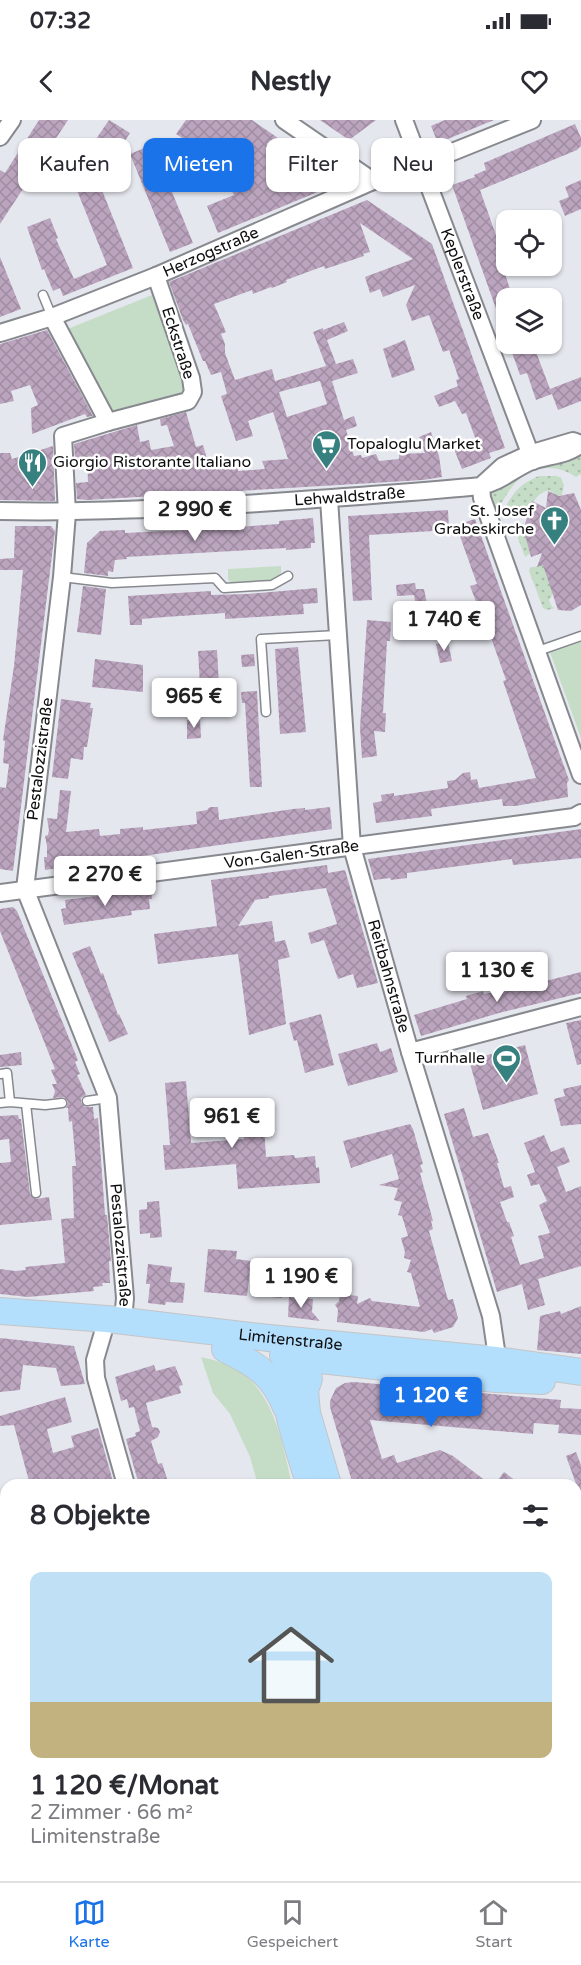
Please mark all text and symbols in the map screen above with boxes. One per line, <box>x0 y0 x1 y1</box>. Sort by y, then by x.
text: 07:32 <box>30 8 91 34</box>
icon: back <box>30 65 63 98</box>
text: Nestly <box>250 65 331 98</box>
icon: heart <box>518 65 551 98</box>
chip: Kaufen <box>18 138 131 192</box>
chip: Mieten <box>143 138 254 192</box>
chip: Filter <box>266 138 359 192</box>
chip: Neu <box>371 138 454 192</box>
map controls <box>496 210 562 354</box>
button: locate <box>496 210 562 276</box>
street label: Herzogstraße <box>160 222 262 282</box>
street label: Keplerstraße <box>436 226 489 323</box>
button: layers <box>496 288 562 354</box>
street label: Eckstraße <box>157 304 199 382</box>
supermarket icon: Topaloglu Market <box>310 428 342 470</box>
place label: Topaloglu Market <box>347 434 481 454</box>
restaurant icon: Giorgio Ristorante Italiano <box>16 446 48 488</box>
place label: Giorgio Ristorante Italiano <box>53 452 251 472</box>
street label: Lehwaldstraße <box>293 483 406 511</box>
pin: 2 990 € <box>140 491 250 542</box>
text: 2 990 € <box>158 498 232 522</box>
place label: St. Josef Grabeskirche <box>434 501 535 539</box>
church icon: St. Josef Grabeskirche <box>539 504 571 546</box>
pin: 1 740 € <box>389 601 499 652</box>
text: 1 740 € <box>407 608 481 632</box>
pin: 965 € <box>152 678 236 729</box>
text: 965 € <box>166 685 222 709</box>
street label: Pestalozzistraße <box>23 696 57 822</box>
street label: Von-Galen-Straße <box>223 836 360 873</box>
pin: 2 270 € <box>50 856 160 907</box>
text: 2 270 € <box>68 863 142 887</box>
street label: Reitbahnstraße <box>363 917 414 1035</box>
pin: 1 130 € <box>442 952 552 1003</box>
text: 1 130 € <box>460 959 534 983</box>
sports icon: Turnhalle <box>490 1042 522 1084</box>
place label: Turnhalle <box>415 1048 485 1068</box>
pin: 961 € <box>190 1098 274 1149</box>
text: 961 € <box>204 1105 260 1129</box>
street label: Pestalozzistraße <box>105 1183 135 1307</box>
pin: 1 190 € <box>246 1258 356 1309</box>
text: 1 190 € <box>264 1265 338 1289</box>
street label: Limitenstraße <box>237 1325 343 1355</box>
pin: 1 120 € <box>376 1377 486 1428</box>
text: 1 120 € <box>394 1384 468 1408</box>
icon: filters <box>519 1499 552 1532</box>
text: 8 Objekte <box>30 1500 150 1531</box>
icon: home <box>237 1611 345 1719</box>
text: 1 120 €/Monat <box>30 1770 219 1801</box>
text: 2 Zimmer · 66 m² <box>30 1801 193 1825</box>
text: Limitenstraße <box>30 1825 160 1849</box>
tab: Karte <box>69 1896 110 1952</box>
tab: Gespeichert <box>247 1896 338 1952</box>
tab: Start <box>476 1896 512 1952</box>

